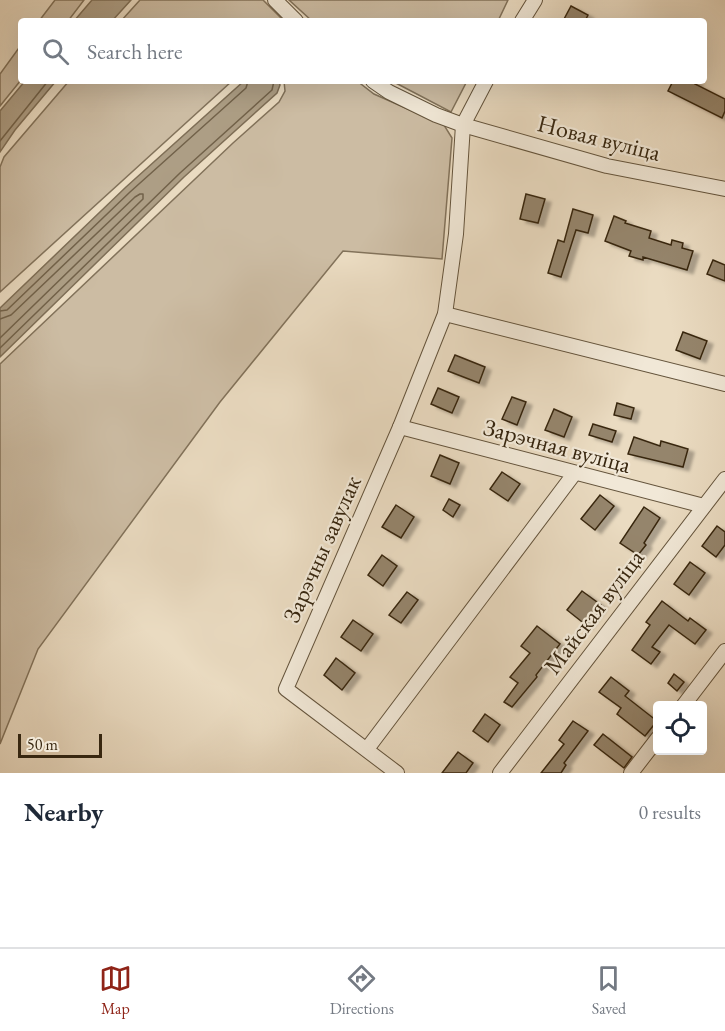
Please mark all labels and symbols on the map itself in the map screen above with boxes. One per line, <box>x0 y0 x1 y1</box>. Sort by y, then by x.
street label: Новая вуліца <box>534 107 664 168</box>
street label: Зарэчная вуліца <box>480 411 635 480</box>
street label: Зарэчны завулак <box>275 470 368 627</box>
street label: Майская вуліца <box>537 543 651 680</box>
scale bar <box>18 731 102 758</box>

